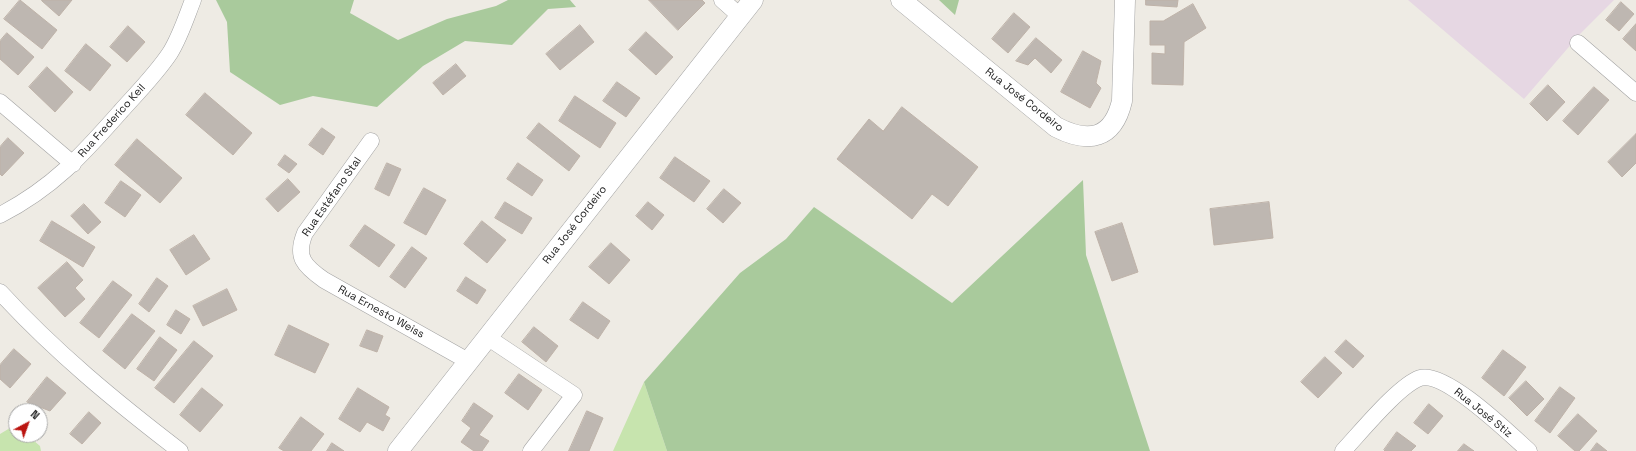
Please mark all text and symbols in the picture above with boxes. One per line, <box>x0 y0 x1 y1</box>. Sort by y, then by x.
street label: Rua José Cordeiro <box>982 65 1066 135</box>
street label: Rua Frederico Keil <box>76 82 148 160</box>
street label: Rua Estéfano Stal <box>300 155 364 239</box>
street label: Rua José Cordeiro <box>540 183 610 267</box>
street label: Rua Ernesto Weiss <box>335 283 427 341</box>
street label: Rua José Stiz <box>1451 385 1515 441</box>
north arrow <box>8 403 48 443</box>
text: N <box>28 407 43 422</box>

